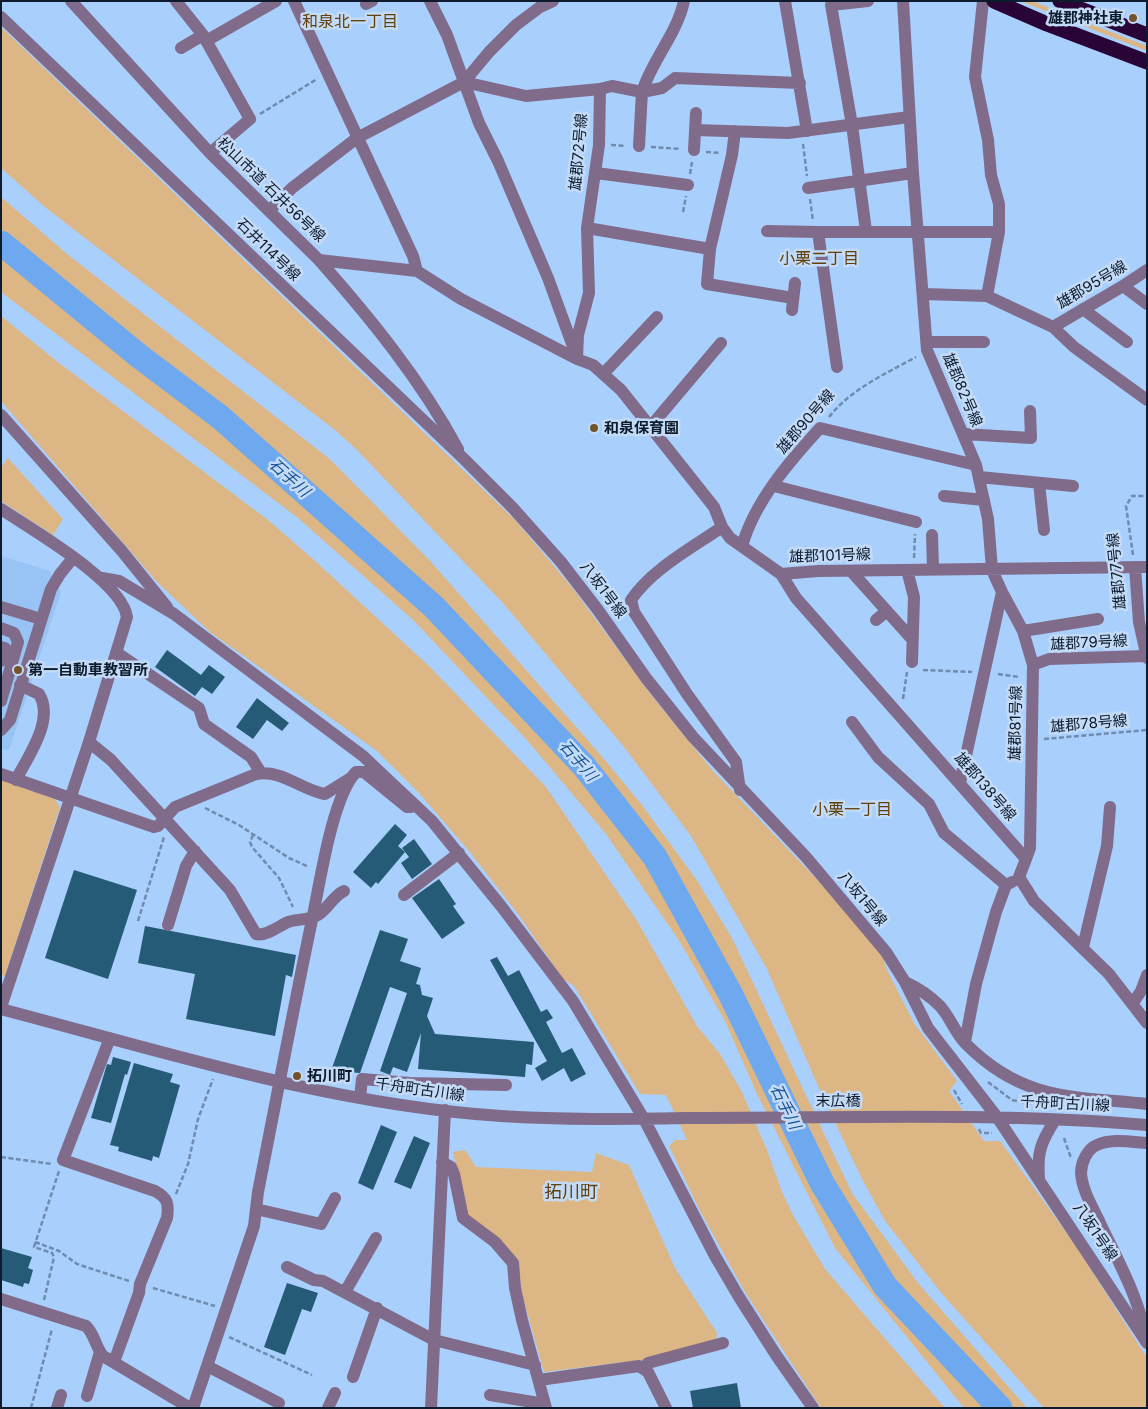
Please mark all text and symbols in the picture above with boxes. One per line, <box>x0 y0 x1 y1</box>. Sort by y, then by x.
place label: 雄郡神社東 <box>1048 9 1123 27</box>
district label: 和泉北一丁目 <box>302 12 398 32</box>
marker: 雄郡神社東 <box>1127 12 1139 24</box>
street label: 雄郡72号線 <box>567 113 591 191</box>
street label: 松山市道 石井56号線 <box>213 134 329 246</box>
street label: 石井114号線 <box>232 215 304 285</box>
district label: 小栗二丁目 <box>779 249 859 269</box>
street label: 雄郡95号線 <box>1054 257 1130 313</box>
street label: 雄郡82号線 <box>938 350 986 430</box>
street label: 雄郡90号線 <box>773 386 839 458</box>
place label: 和泉保育園 <box>604 419 679 437</box>
marker: 和泉保育園 <box>588 422 600 434</box>
water label: 石手川 <box>265 455 313 501</box>
street label: 雄郡77号線 <box>1104 532 1130 610</box>
street label: 雄郡101号線 <box>789 546 871 566</box>
street label: 八坂1号線 <box>576 558 630 622</box>
street label: 雄郡79号線 <box>1050 632 1128 654</box>
place label: 第一自動車教習所 <box>28 661 148 679</box>
marker: 第一自動車教習所 <box>12 664 24 676</box>
street label: 雄郡81号線 <box>1006 685 1026 761</box>
street label: 雄郡78号線 <box>1050 712 1128 736</box>
water label: 石手川 <box>555 737 601 785</box>
street label: 雄郡138号線 <box>950 749 1020 825</box>
district label: 小栗一丁目 <box>812 800 892 820</box>
street label: 八坂1号線 <box>834 868 890 930</box>
place label: 拓川町 <box>307 1067 352 1085</box>
marker: 拓川町 <box>291 1070 303 1082</box>
street label: 千舟町古川線 <box>374 1075 466 1105</box>
water label: 石手川 <box>766 1081 804 1133</box>
street label: 末広橋 <box>816 1092 860 1110</box>
street label: 千舟町古川線 <box>1020 1093 1110 1115</box>
district label: 拓川町 <box>544 1182 598 1204</box>
street label: 八坂1号線 <box>1069 1200 1121 1264</box>

